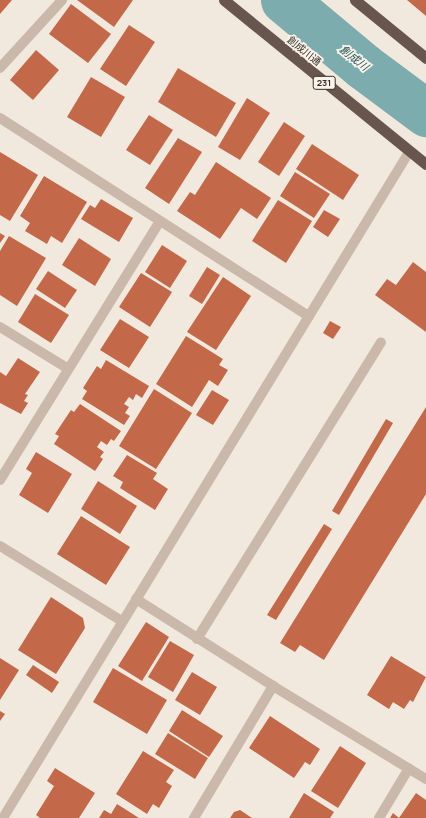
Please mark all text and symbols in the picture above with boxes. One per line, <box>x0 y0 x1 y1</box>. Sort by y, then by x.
street label: 創成川通 <box>285 34 323 68</box>
water label: 創成川 <box>337 42 371 74</box>
road number: 231 <box>312 76 336 90</box>

